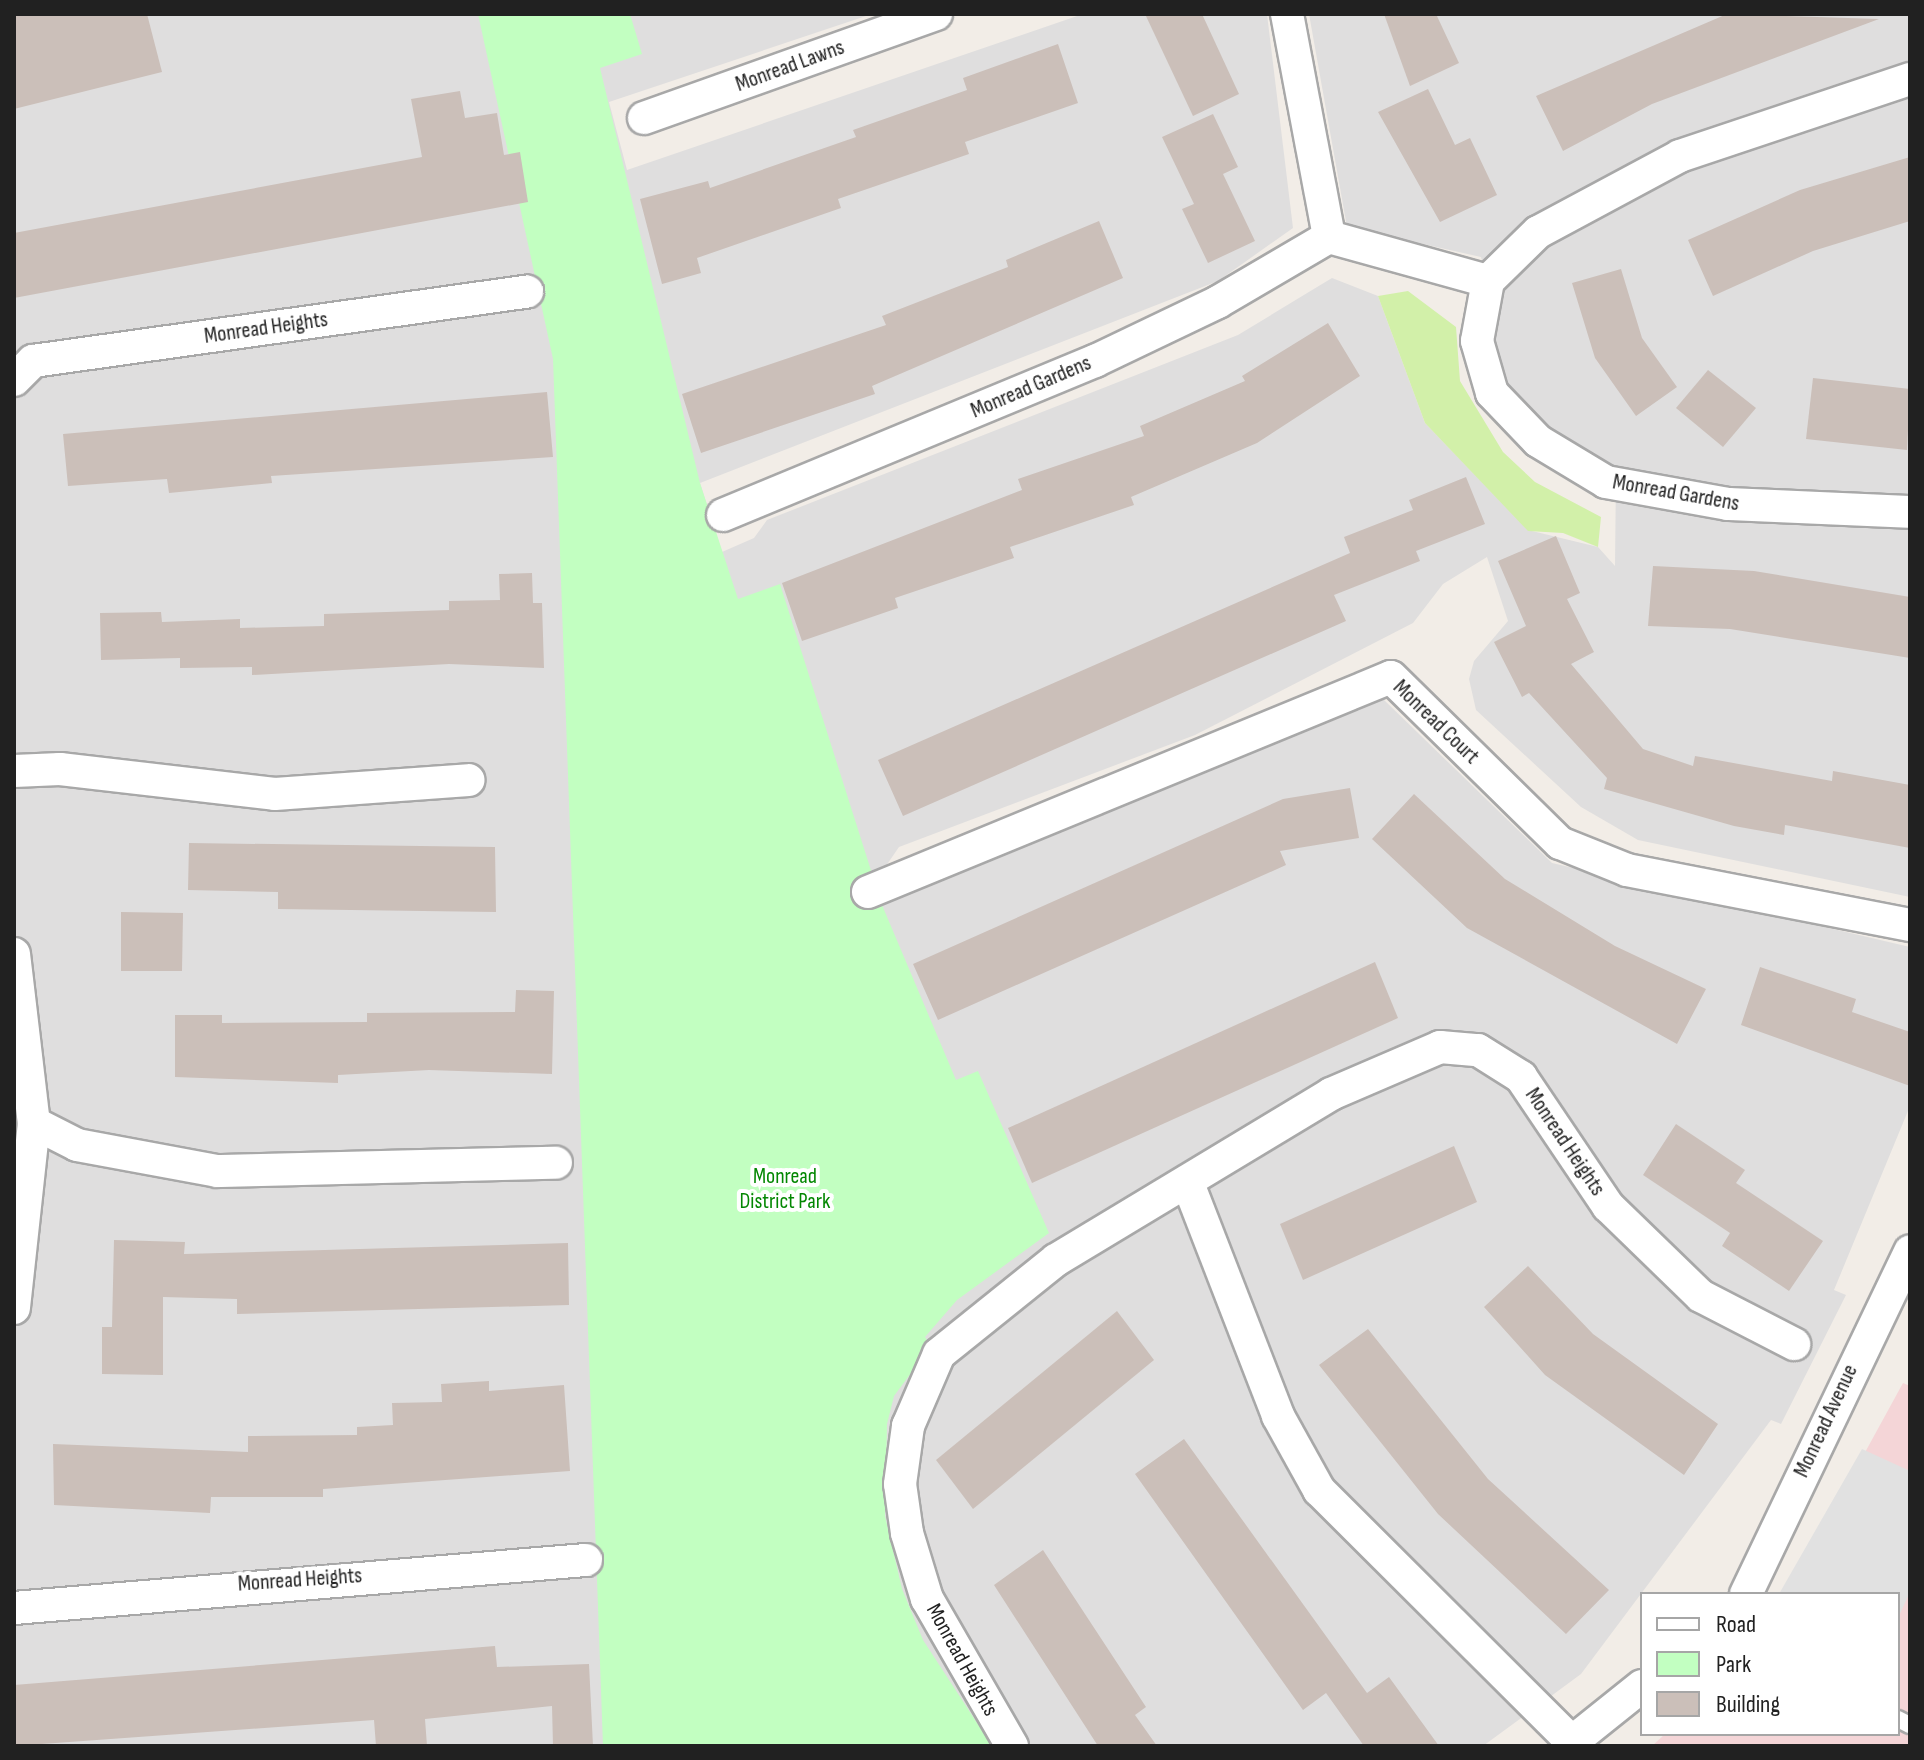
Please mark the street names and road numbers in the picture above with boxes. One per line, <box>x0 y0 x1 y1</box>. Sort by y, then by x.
street label: Monread Lawns <box>732 34 848 98</box>
street label: Monread Heights <box>203 306 329 350</box>
street label: Monread Gardens <box>967 350 1095 424</box>
street label: Monread Gardens <box>1611 469 1741 517</box>
street label: Monread Court <box>1387 674 1485 770</box>
street label: Monread Heights <box>1519 1083 1611 1201</box>
street label: Monread Avenue <box>1788 1360 1864 1482</box>
street label: Monread Heights <box>237 1562 363 1598</box>
street label: Monread Heights <box>920 1599 1004 1721</box>

